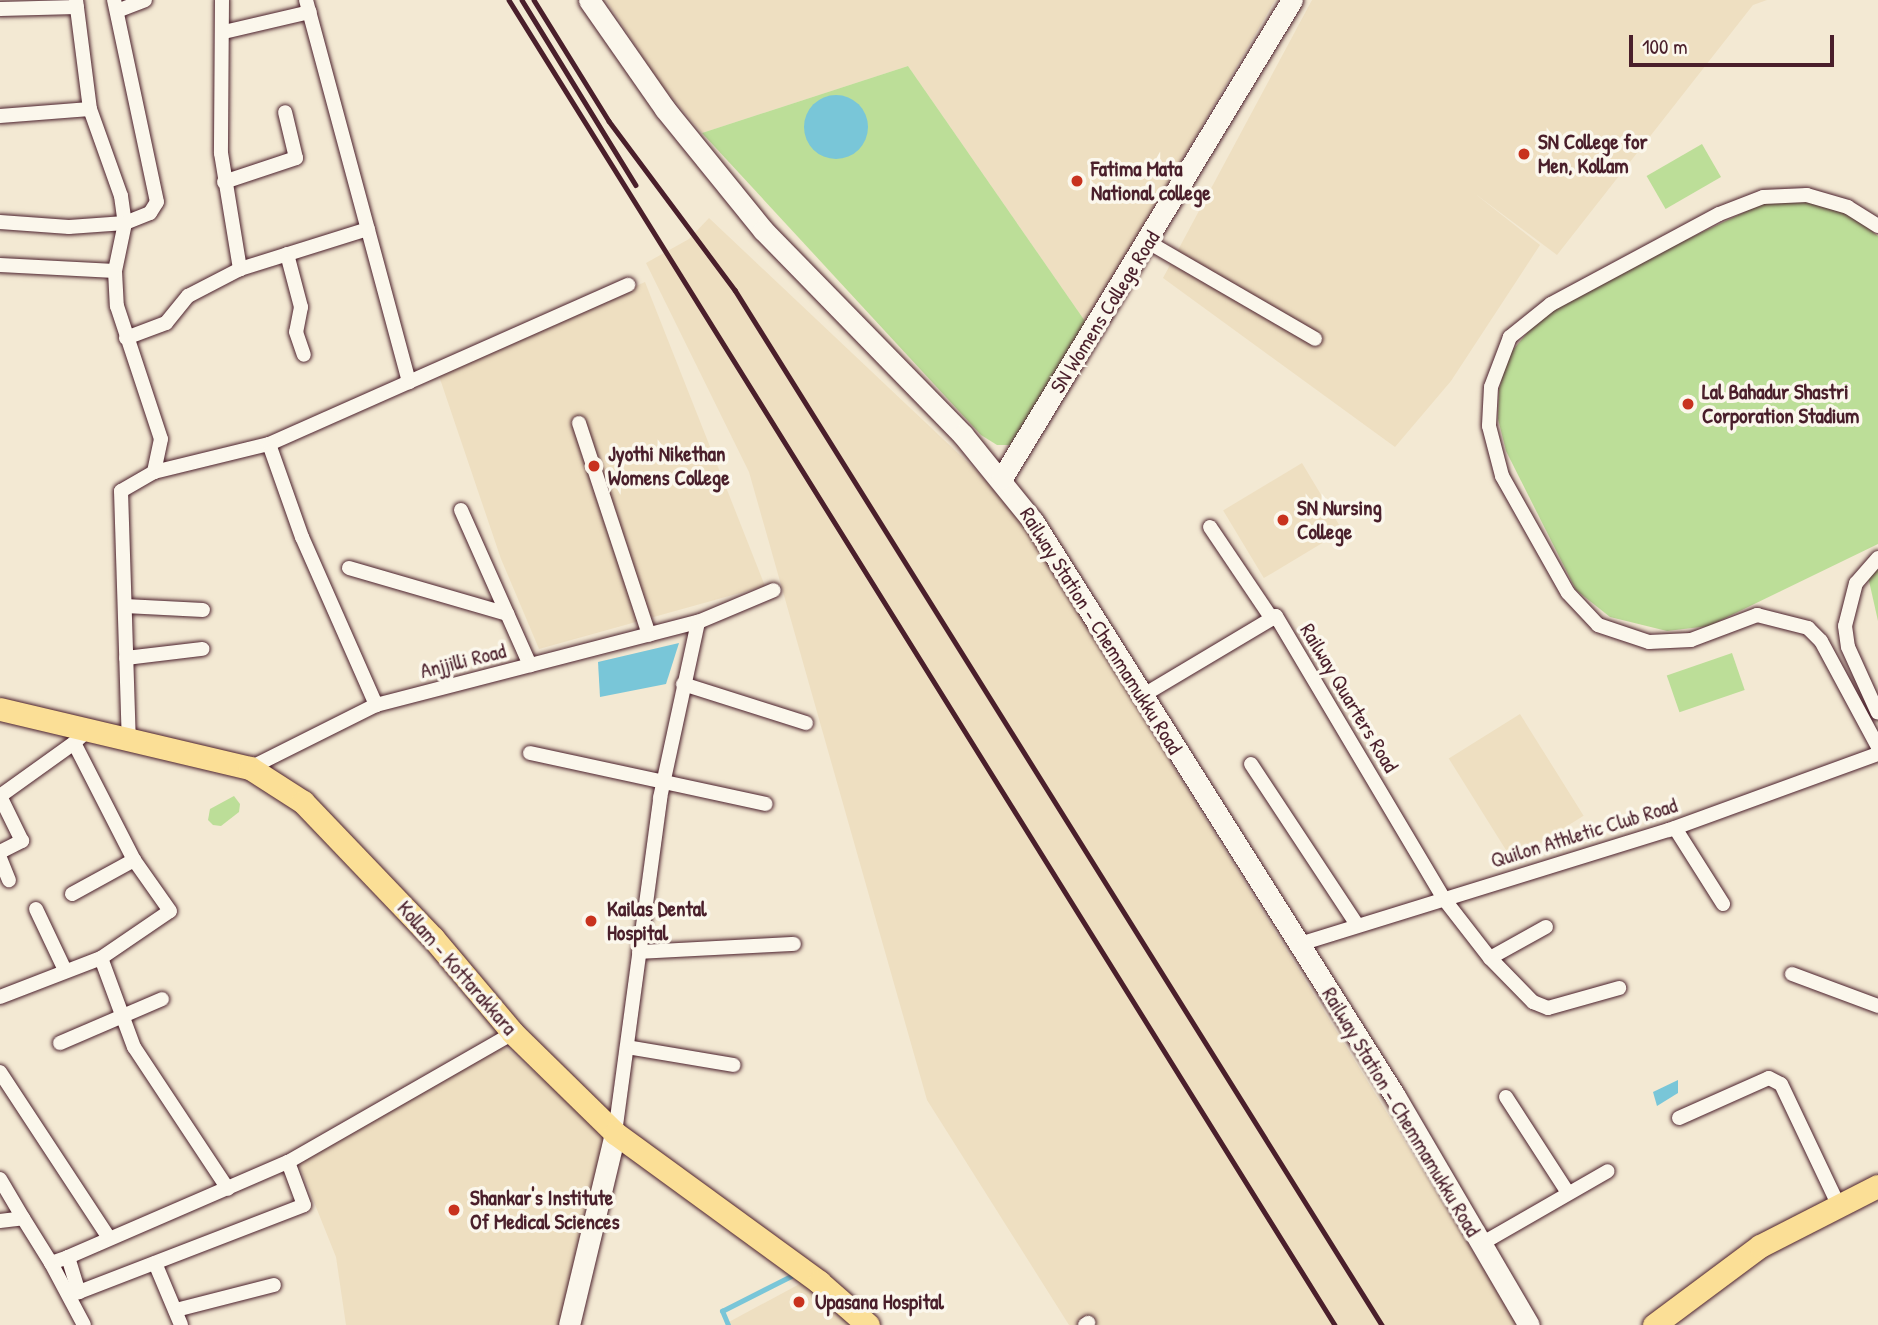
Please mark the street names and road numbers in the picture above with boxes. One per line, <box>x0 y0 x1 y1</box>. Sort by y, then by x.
street label: SN Womens College Road <box>1045 226 1165 398</box>
street label: Railway Station - Chemmamukku Road <box>1015 503 1187 759</box>
street label: Railway Quarters Road <box>1295 619 1403 777</box>
street label: Anjjilli Road <box>418 638 508 684</box>
street label: Quilon Athletic Club Road <box>1488 793 1680 873</box>
street label: Kollam - Kottarakkara <box>392 896 522 1040</box>
street label: Railway Station - Chemmamukku Road <box>1317 983 1485 1241</box>

